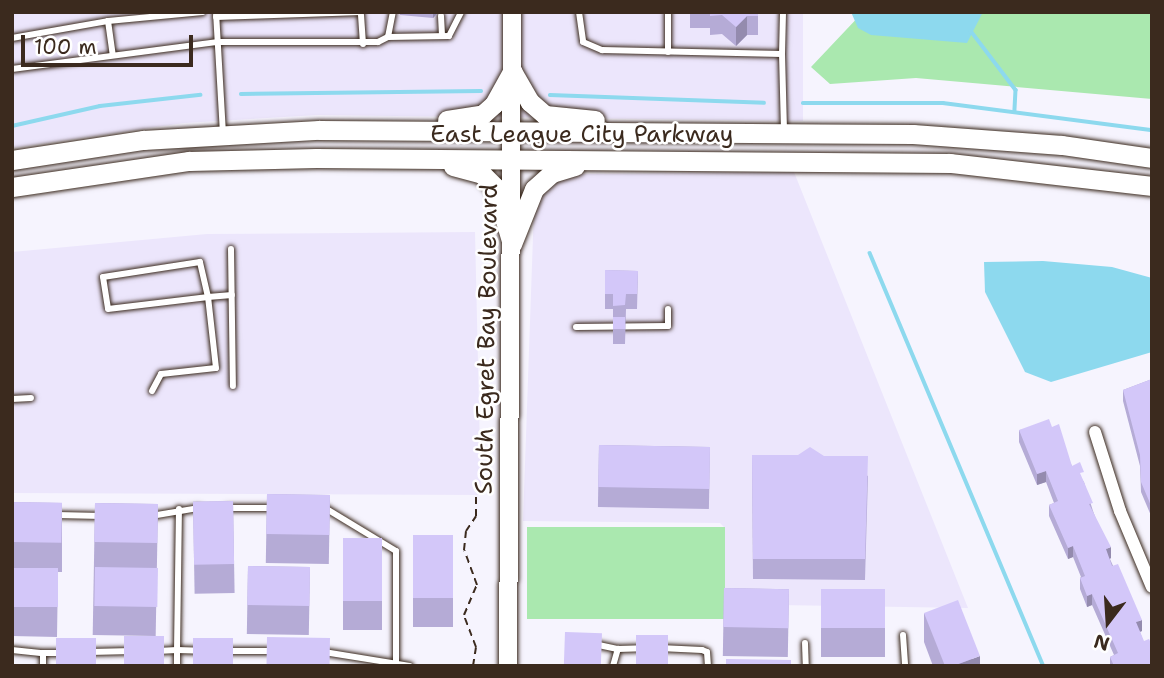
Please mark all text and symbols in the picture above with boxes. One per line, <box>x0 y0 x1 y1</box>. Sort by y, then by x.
scale bar <box>24 21 196 65</box>
text: 100 m <box>34 33 97 61</box>
street label: East League City Parkway <box>430 121 734 149</box>
street label: South Egret Bay Boulevard <box>470 183 504 495</box>
north arrow <box>1073 587 1143 657</box>
text: N <box>1091 628 1113 657</box>

